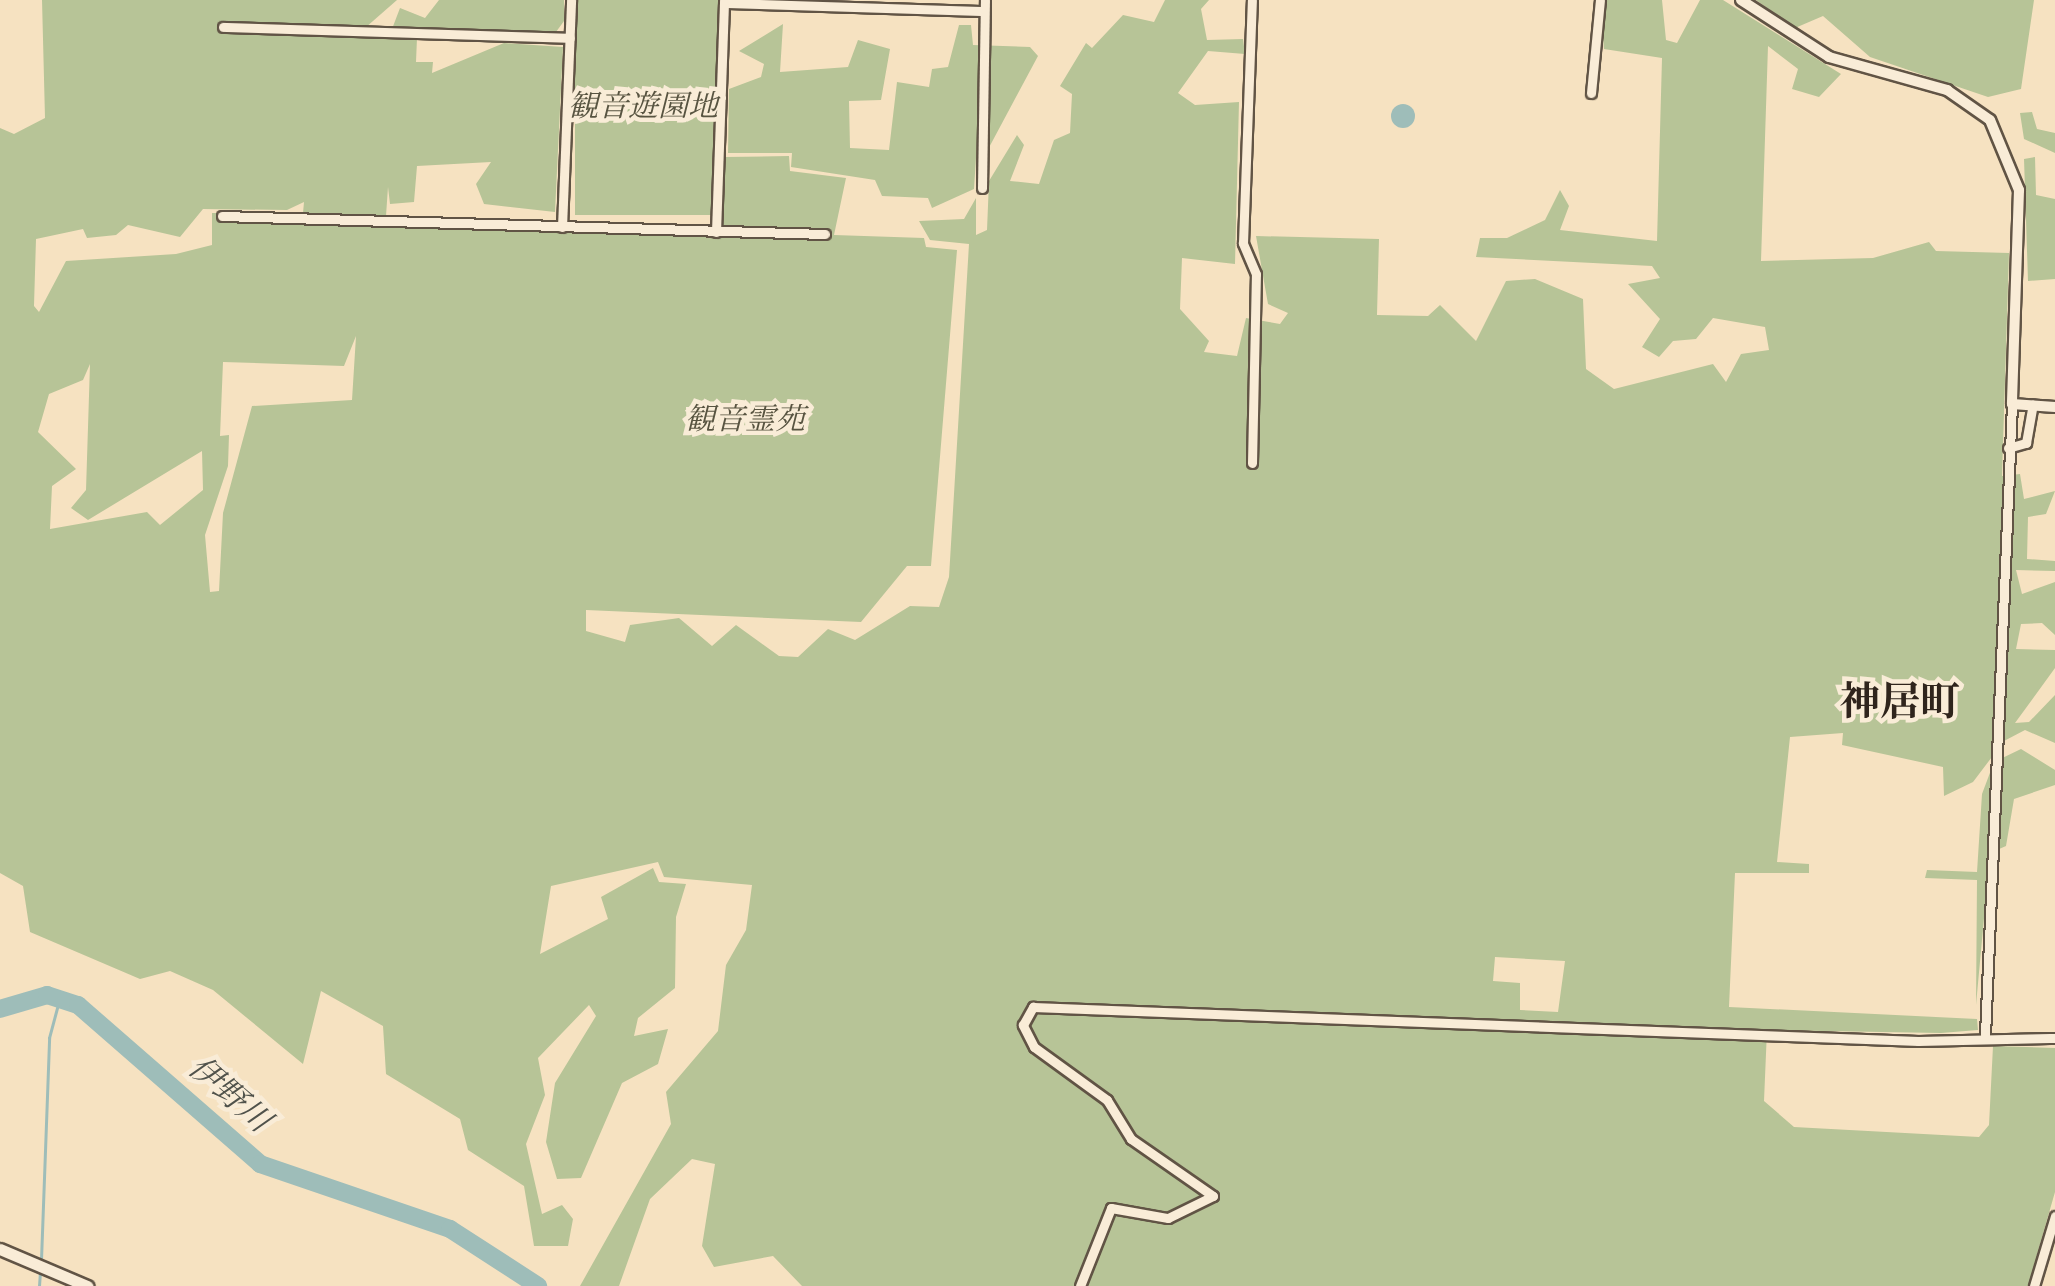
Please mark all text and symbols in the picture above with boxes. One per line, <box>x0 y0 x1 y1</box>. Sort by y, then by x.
park label: 観音遊園地 <box>568 90 718 126</box>
park label: 観音霊苑 <box>685 403 805 439</box>
district label: 神居町 <box>1840 681 1960 729</box>
water label: 伊野川 <box>179 1050 277 1142</box>

